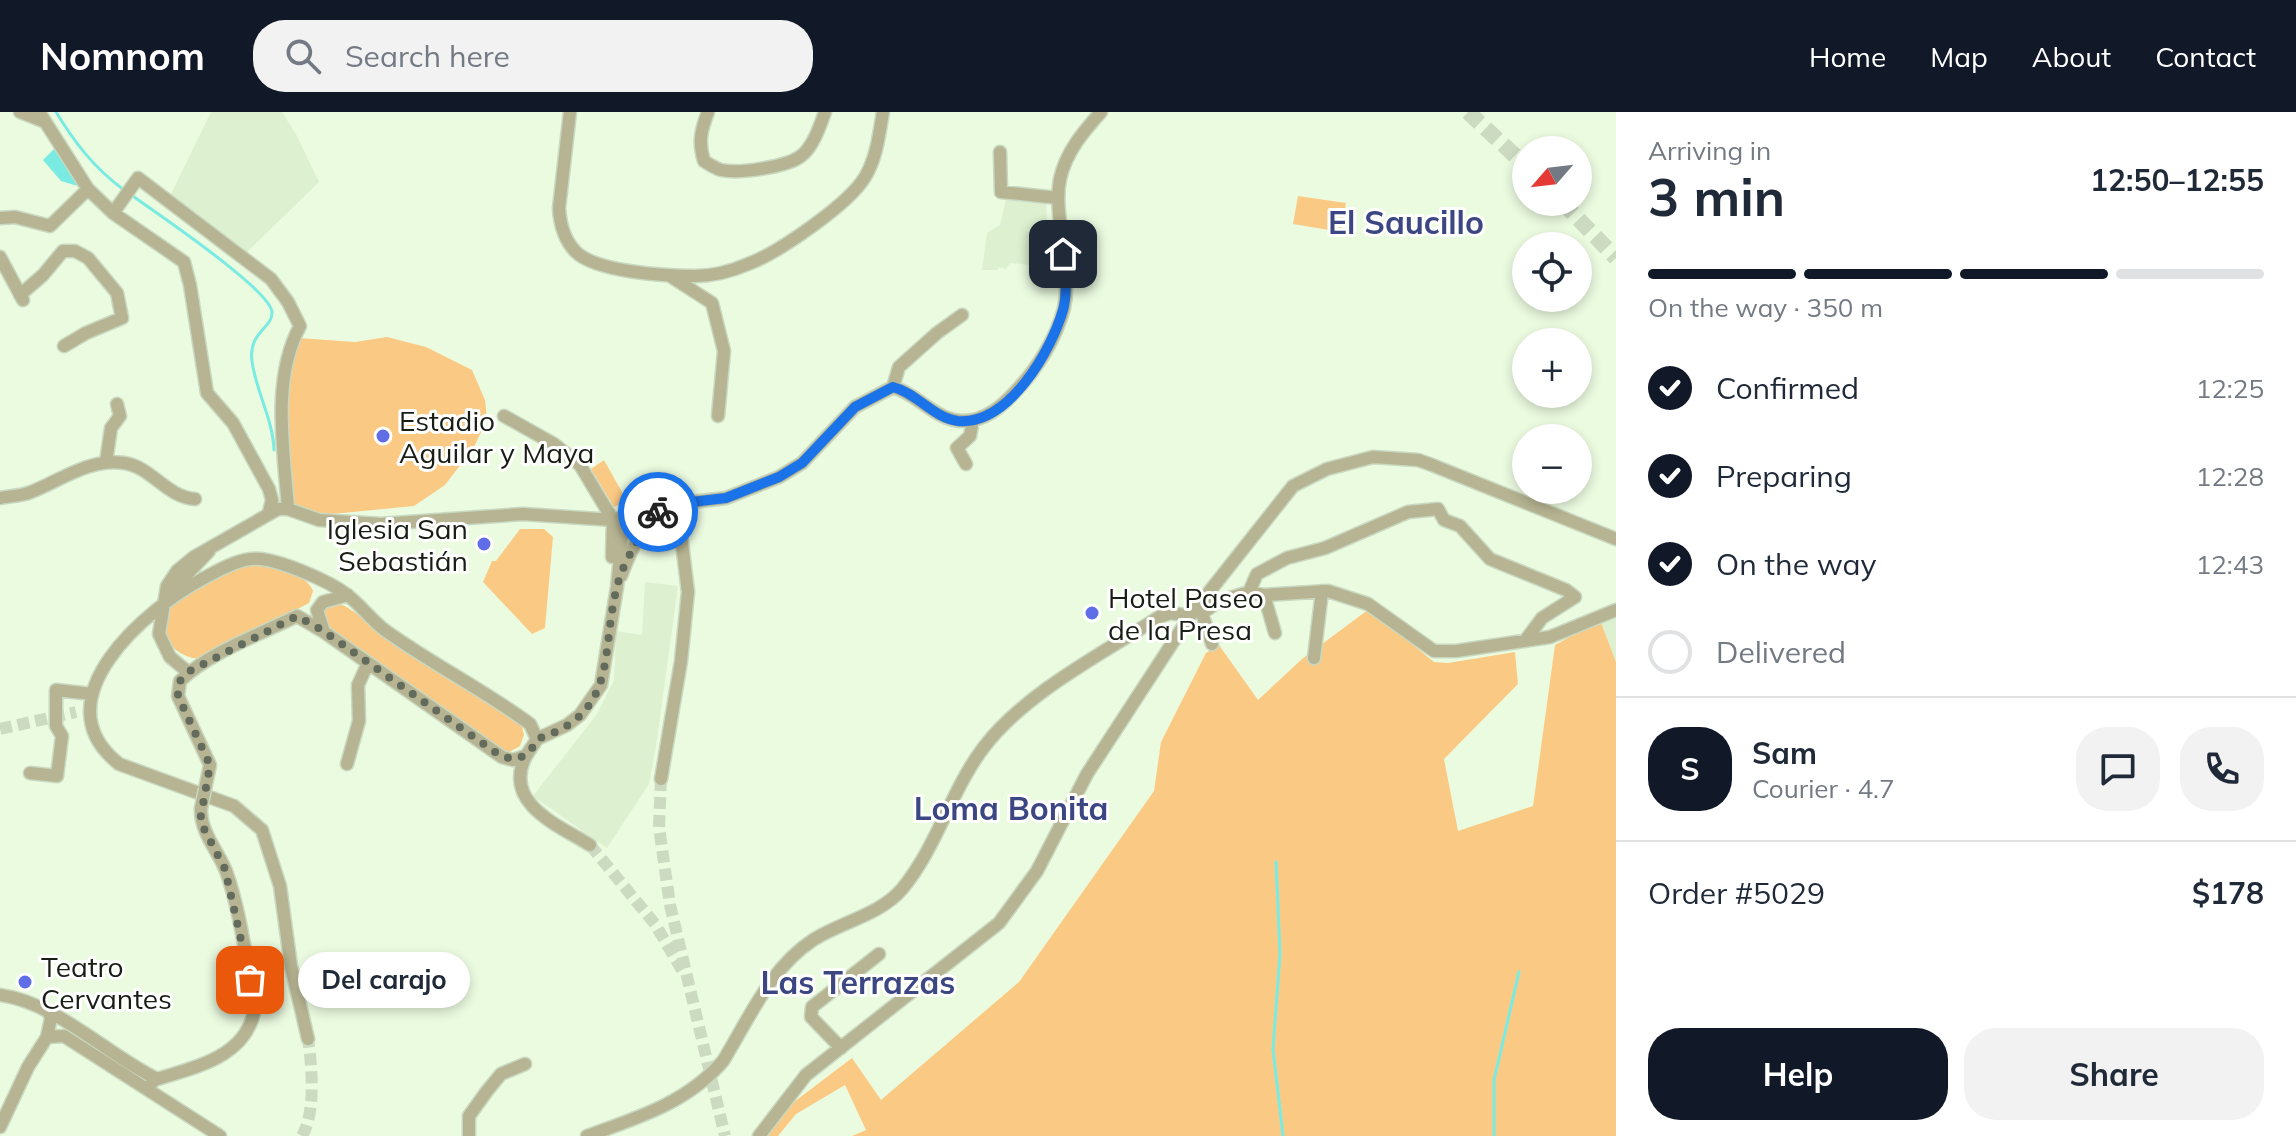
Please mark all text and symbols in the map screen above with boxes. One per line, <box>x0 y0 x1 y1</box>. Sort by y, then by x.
search box <box>253 20 813 92</box>
text: Nomnom <box>40 32 205 80</box>
icon: search <box>281 34 325 78</box>
text: Search here <box>345 37 510 75</box>
text: Home <box>1809 39 1886 74</box>
text: Map <box>1930 39 1988 74</box>
text: About <box>2032 39 2111 74</box>
text: Contact <box>2155 39 2256 74</box>
text: Arriving in <box>1648 134 1771 167</box>
north arrow <box>1512 136 1592 216</box>
map controls <box>1512 136 1592 504</box>
text: 12:50–12:55 <box>2090 161 2264 199</box>
text: 3 min <box>1648 164 1785 229</box>
district label: El Saucillo <box>1328 202 1484 242</box>
pin <box>1029 220 1097 288</box>
icon: home <box>1041 232 1085 276</box>
button: locate <box>1512 232 1592 312</box>
text: On the way · 350 m <box>1648 291 1883 324</box>
button: + <box>1512 328 1592 408</box>
icon: check <box>1648 366 1692 410</box>
text: Confirmed <box>1716 369 1859 407</box>
text: 12:25 <box>2196 372 2264 405</box>
place label: Estadio Aguilar y Maya <box>399 403 594 470</box>
button: − <box>1512 424 1592 504</box>
marker: Estadio Aguilar y Maya <box>374 427 392 445</box>
icon: check <box>1648 454 1692 498</box>
text: Preparing <box>1716 457 1852 495</box>
text: 12:28 <box>2196 460 2264 493</box>
courier <box>618 472 698 552</box>
icon: bike <box>636 490 680 534</box>
place label: Iglesia San Sebastián <box>327 511 468 578</box>
marker: Iglesia San Sebastián <box>475 535 493 553</box>
icon: check <box>1648 542 1692 586</box>
text: On the way <box>1716 545 1876 583</box>
text: 12:43 <box>2196 548 2264 581</box>
place label: Hotel Paseo de la Presa <box>1108 580 1264 647</box>
marker: Hotel Paseo de la Presa <box>1083 604 1101 622</box>
text: Delivered <box>1716 633 1846 671</box>
button: chat <box>2076 727 2160 811</box>
button: phone <box>2180 727 2264 811</box>
text: Sam <box>1752 734 1817 772</box>
text: S <box>1680 750 1700 788</box>
text: Courier · 4.7 <box>1752 772 1895 805</box>
district label: Loma Bonita <box>914 788 1108 828</box>
text: Order #5029 <box>1648 874 1825 912</box>
text: $178 <box>2192 874 2264 912</box>
pin <box>216 946 284 1014</box>
place label: Teatro Cervantes <box>41 949 172 1016</box>
callout: Del carajo <box>298 952 470 1008</box>
icon: bag <box>228 958 272 1002</box>
district label: Las Terrazas <box>761 962 955 1002</box>
text: Del carajo <box>321 963 447 996</box>
marker: Teatro Cervantes <box>16 973 34 991</box>
button: Help <box>1648 1028 1948 1120</box>
button: Share <box>1964 1028 2264 1120</box>

